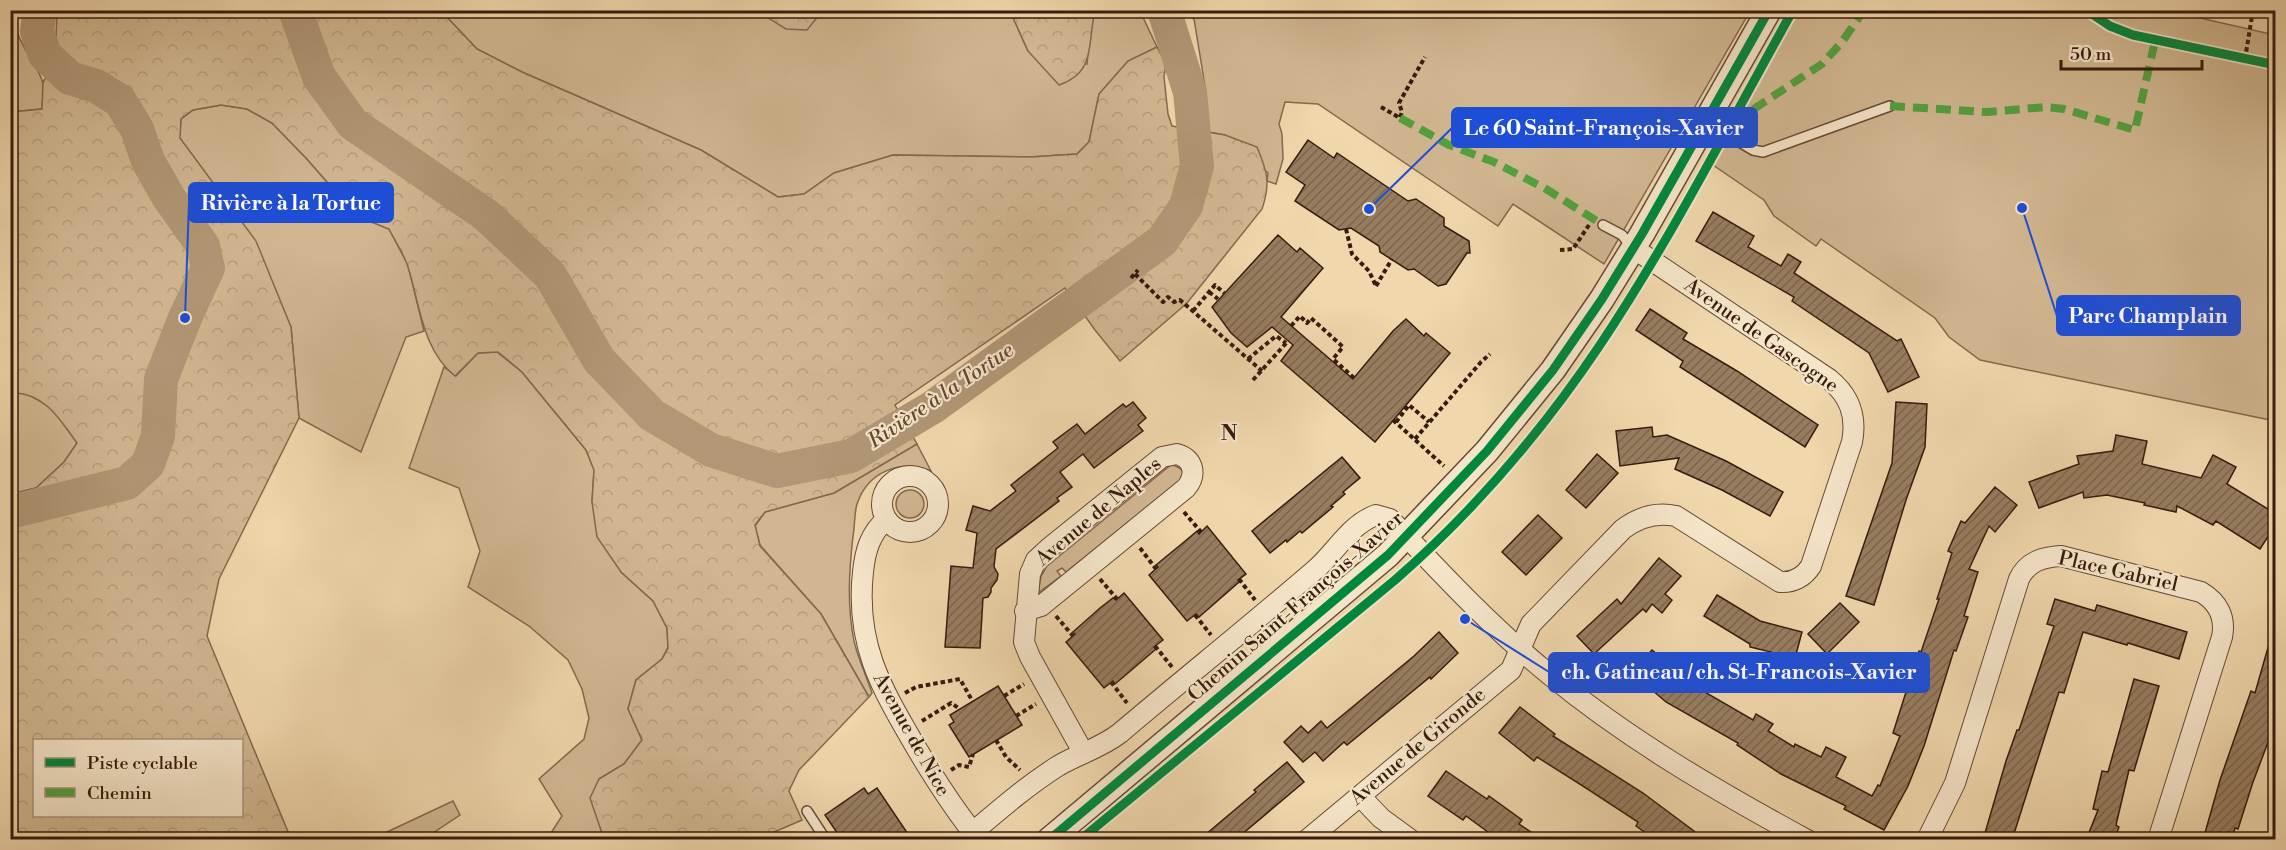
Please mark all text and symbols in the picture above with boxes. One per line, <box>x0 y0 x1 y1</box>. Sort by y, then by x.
scale bar <box>2061 33 2202 71</box>
text: 50 m <box>2070 43 2112 66</box>
callout: Le 60 Saint-François-Xavier <box>1452 108 1757 147</box>
text: Le 60 Saint-François-Xavier <box>1464 116 1744 142</box>
callout: Rivière à la Tortue <box>189 183 393 222</box>
text: Rivière à la Tortue <box>201 191 381 217</box>
street label: Avenue de Gascogne <box>1678 273 1843 399</box>
callout: Parc Champlain <box>2057 296 2240 335</box>
text: Parc Champlain <box>2068 304 2228 330</box>
water label: Rivière à la Tortue <box>862 337 1019 455</box>
district label: N <box>1221 421 1238 447</box>
street label: Avenue de Naples <box>1030 452 1167 573</box>
street label: Chemin Saint-François-Xavier <box>1183 506 1409 708</box>
street label: Place Gabriel <box>2056 546 2180 598</box>
callout: ch. Gatineau / ch. St-Francois-Xavier <box>1549 653 1929 692</box>
text: ch. Gatineau / ch. St-Francois-Xavier <box>1561 660 1917 686</box>
street label: Avenue de Nice <box>866 668 955 801</box>
street label: Avenue de Gironde <box>1344 683 1491 812</box>
legend <box>33 739 243 817</box>
text: Piste cyclable <box>87 752 198 775</box>
text: Chemin <box>87 782 152 805</box>

